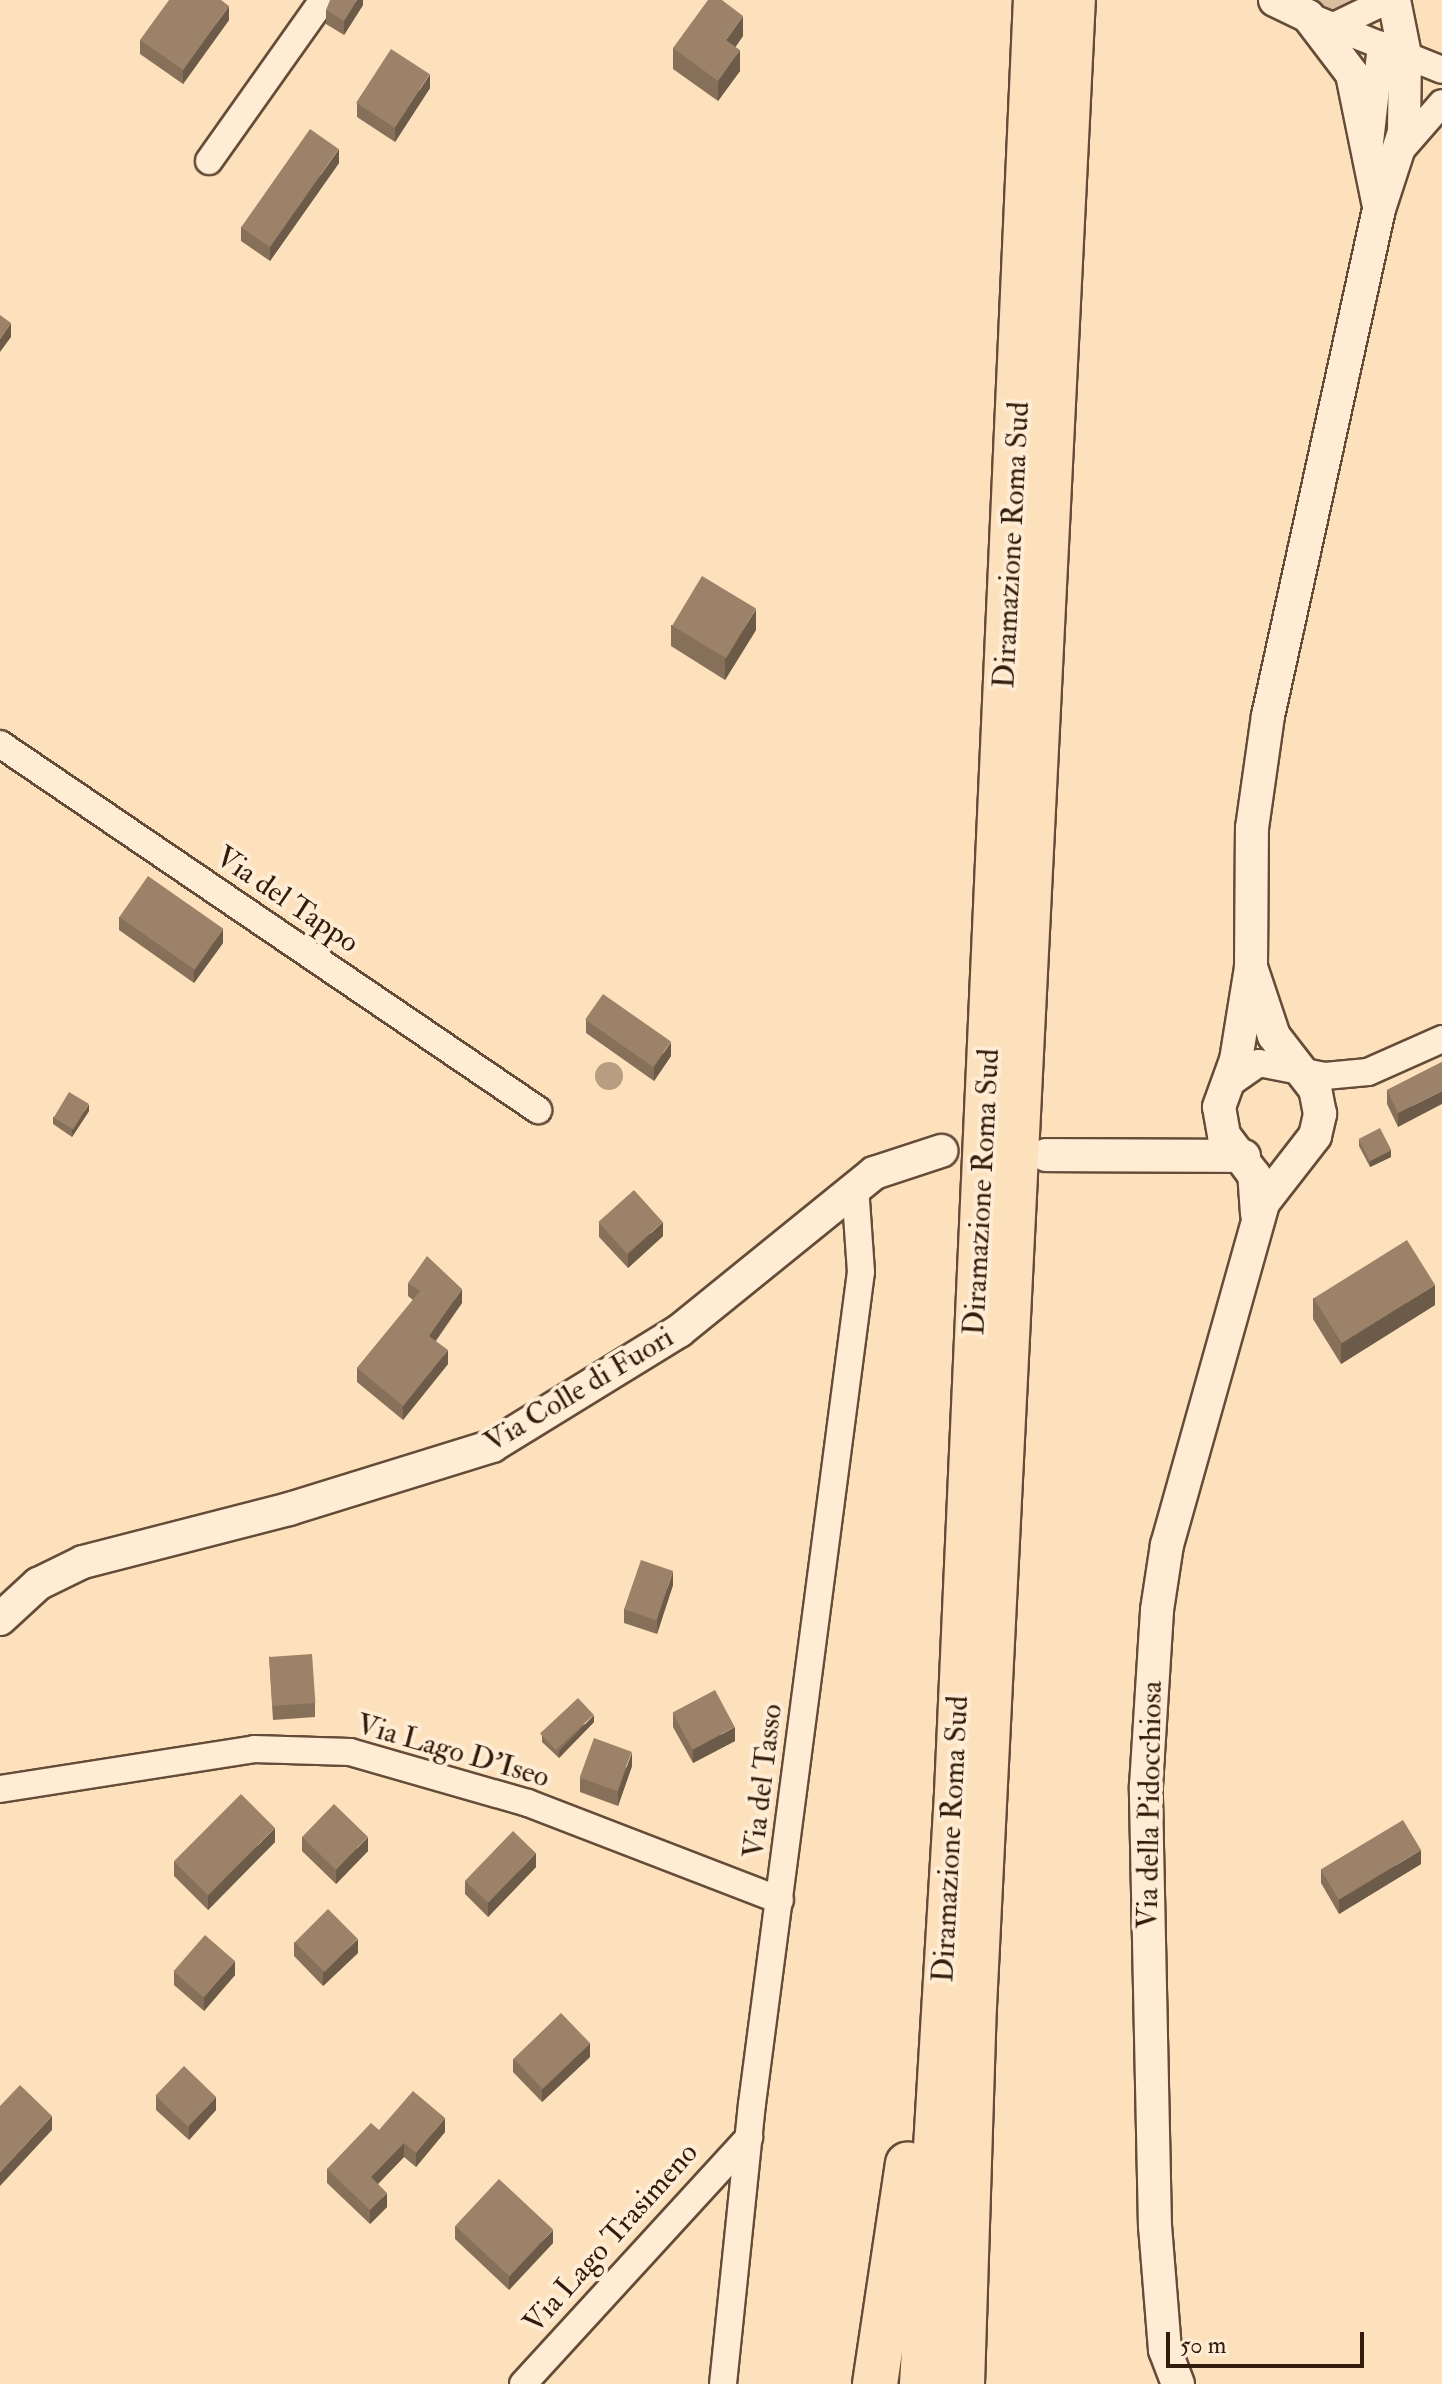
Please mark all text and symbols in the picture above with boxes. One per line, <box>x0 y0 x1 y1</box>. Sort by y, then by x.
street label: Diramazione Roma Sud <box>987 401 1037 689</box>
street label: Via del Tappo <box>209 839 365 961</box>
street label: Diramazione Roma Sud <box>957 1048 1007 1336</box>
street label: Via Colle di Fuori <box>478 1319 680 1461</box>
street label: Via della Pidocchiosa <box>1130 1681 1170 1929</box>
street label: Diramazione Roma Sud <box>926 1695 976 1983</box>
street label: Via del Tasso <box>736 1702 790 1860</box>
street label: Via Lago D'Iseo <box>353 1706 553 1796</box>
street label: Via Lago Trasimeno <box>516 2135 706 2341</box>
scale bar <box>1170 2316 1368 2366</box>
text: 50 m <box>1180 2330 1226 2361</box>

